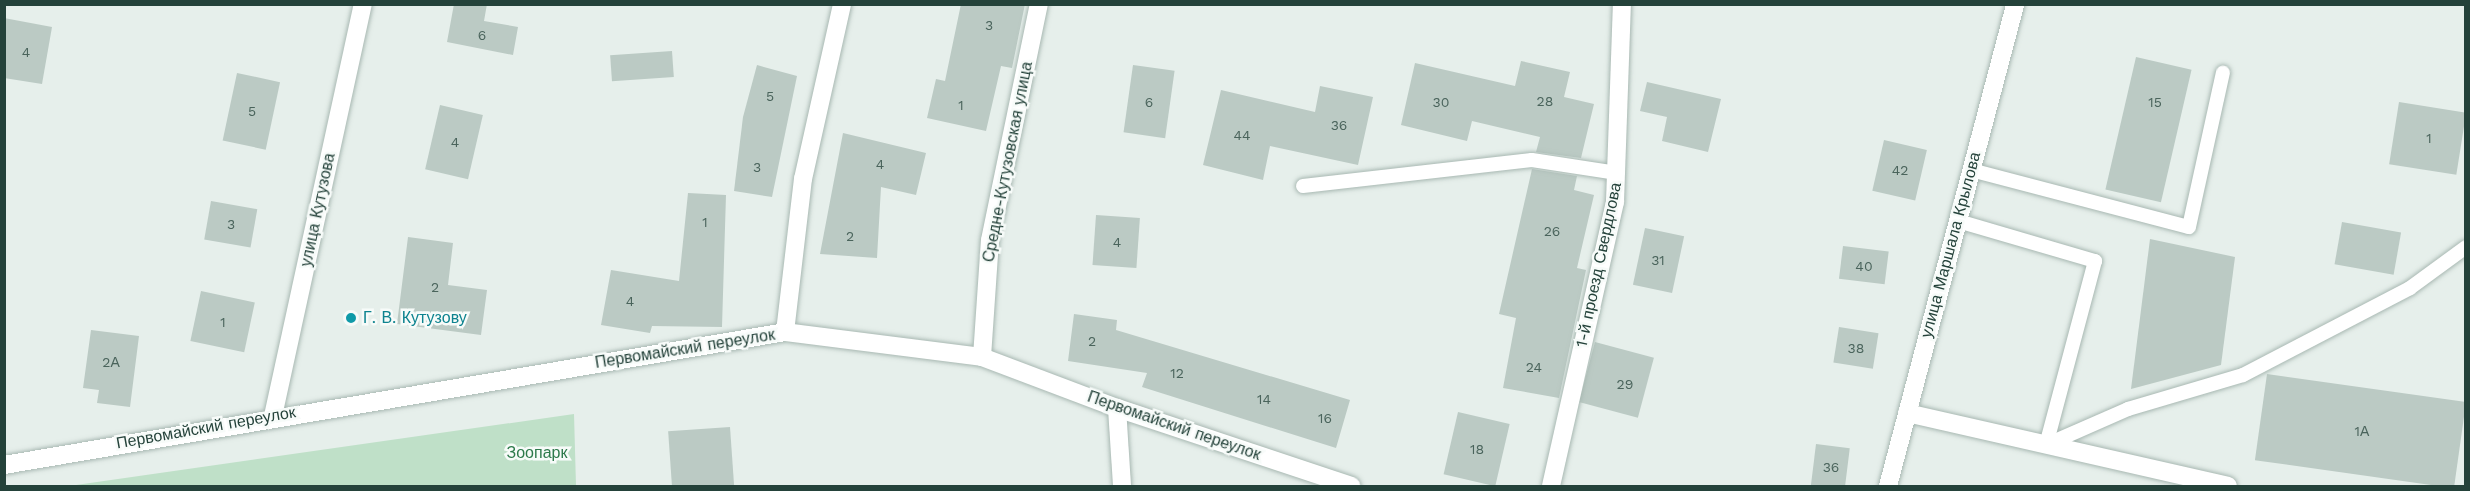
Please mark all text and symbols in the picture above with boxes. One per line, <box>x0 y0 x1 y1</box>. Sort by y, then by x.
house number: 3 <box>985 17 993 33</box>
house number: 6 <box>478 27 486 43</box>
house number: 4 <box>22 44 30 60</box>
street label: Средне-Кутузовская улица <box>979 60 1037 264</box>
house number: 5 <box>766 88 774 104</box>
house number: 28 <box>1537 93 1553 109</box>
house number: 6 <box>1145 94 1153 110</box>
house number: 30 <box>1433 94 1449 110</box>
house number: 15 <box>2148 94 2162 110</box>
house number: 1 <box>958 97 964 113</box>
house number: 5 <box>248 103 256 119</box>
house number: 36 <box>1331 117 1347 133</box>
house number: 44 <box>1233 127 1251 143</box>
house number: 1 <box>2426 130 2432 146</box>
house number: 4 <box>451 134 459 150</box>
street label: улица Маршала Крылова <box>1917 150 1985 340</box>
street label: улица Кутузова <box>297 151 339 269</box>
house number: 4 <box>876 156 884 172</box>
house number: 3 <box>753 159 761 175</box>
house number: 42 <box>1892 162 1908 178</box>
street label: 1-й проезд Свердлова <box>1572 181 1626 349</box>
house number: 1 <box>702 214 708 230</box>
house number: 3 <box>227 216 235 232</box>
house number: 26 <box>1544 223 1560 239</box>
house number: 2 <box>846 228 854 244</box>
house number: 4 <box>1113 234 1121 250</box>
house number: 31 <box>1651 252 1665 268</box>
house number: 40 <box>1855 258 1873 274</box>
house number: 2 <box>431 279 439 295</box>
house number: 4 <box>626 293 634 309</box>
place label: Г. В. Кутузову <box>363 308 467 328</box>
marker: Г. В. Кутузову <box>344 311 358 325</box>
house number: 1 <box>220 314 226 330</box>
street label: Первомайский переулок <box>594 325 776 373</box>
house number: 2 <box>1088 333 1096 349</box>
house number: 38 <box>1848 340 1864 356</box>
house number: 2А <box>102 354 120 370</box>
house number: 24 <box>1526 359 1542 375</box>
house number: 12 <box>1170 365 1184 381</box>
house number: 29 <box>1617 376 1633 392</box>
street label: Первомайский переулок <box>1085 387 1263 465</box>
house number: 14 <box>1257 391 1271 407</box>
street label: Первомайский переулок <box>115 403 297 453</box>
house number: 16 <box>1318 410 1332 426</box>
house number: 1А <box>2355 423 2369 439</box>
house number: 18 <box>1470 441 1484 457</box>
park label: Зоопарк <box>507 443 567 463</box>
house number: 36 <box>1823 459 1839 475</box>

